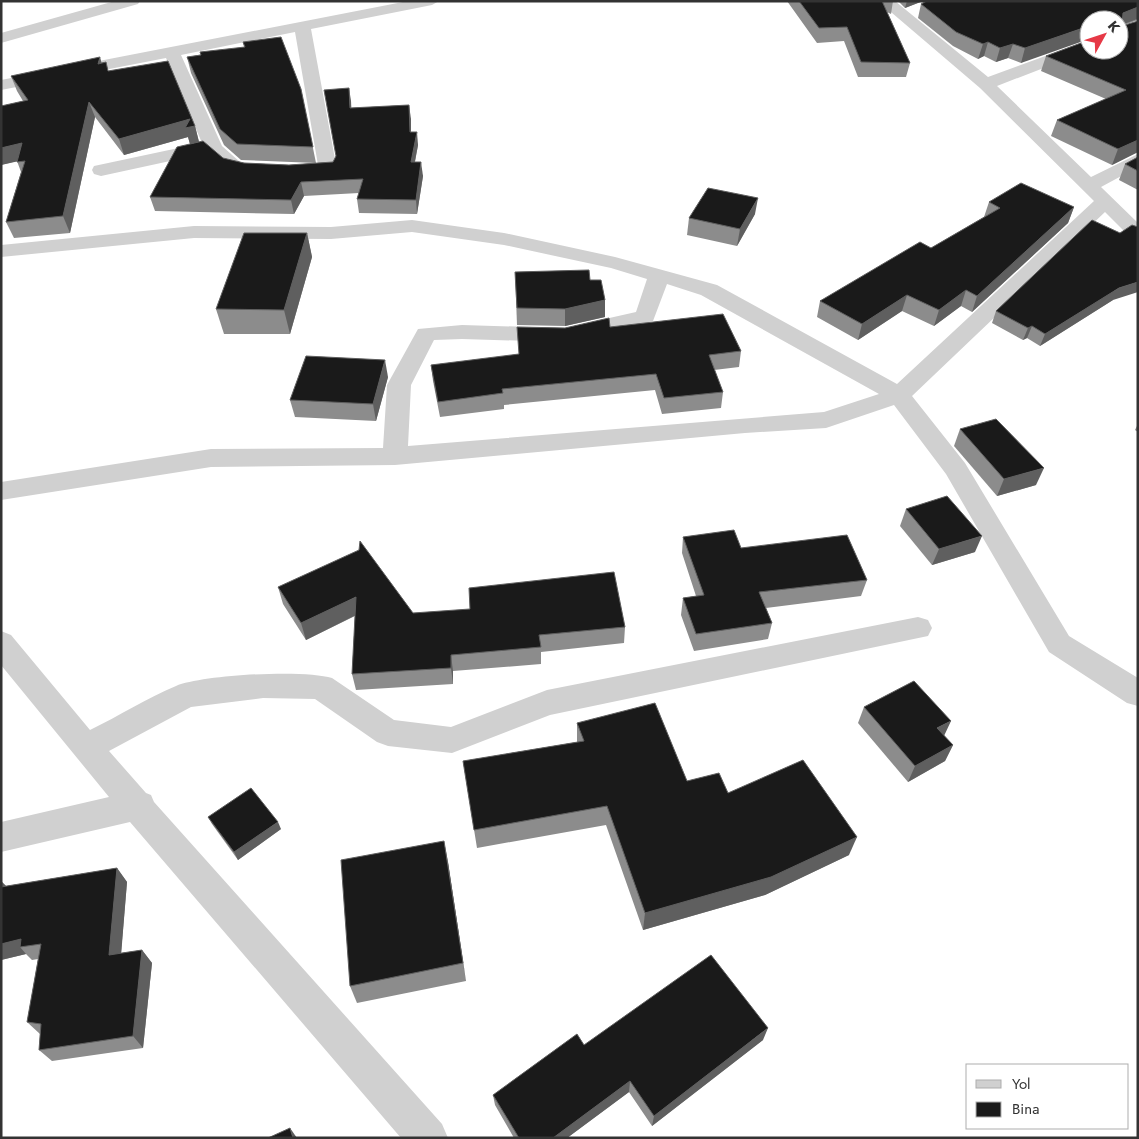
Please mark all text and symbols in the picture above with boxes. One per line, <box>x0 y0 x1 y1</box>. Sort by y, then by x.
north arrow <box>1079 10 1129 60</box>
text: K <box>1103 16 1125 37</box>
legend <box>966 1064 1129 1129</box>
text: Yol <box>1012 1073 1031 1095</box>
text: Bina <box>1012 1098 1039 1120</box>

